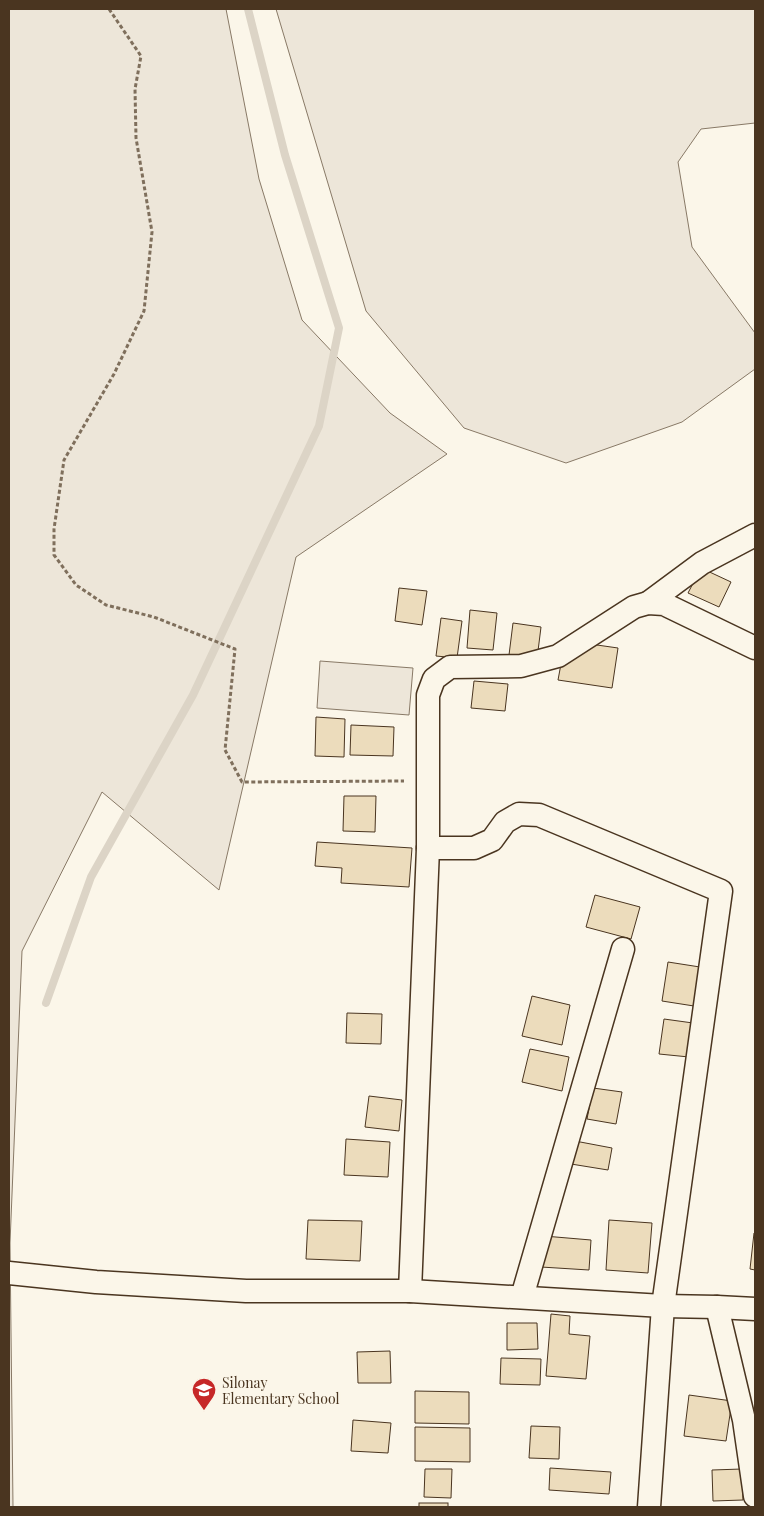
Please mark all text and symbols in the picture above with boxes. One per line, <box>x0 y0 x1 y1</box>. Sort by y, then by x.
place label: Silonay Elementary School <box>222 1373 340 1408</box>
school or university icon: Silonay Elementary School <box>191 1377 217 1411</box>

